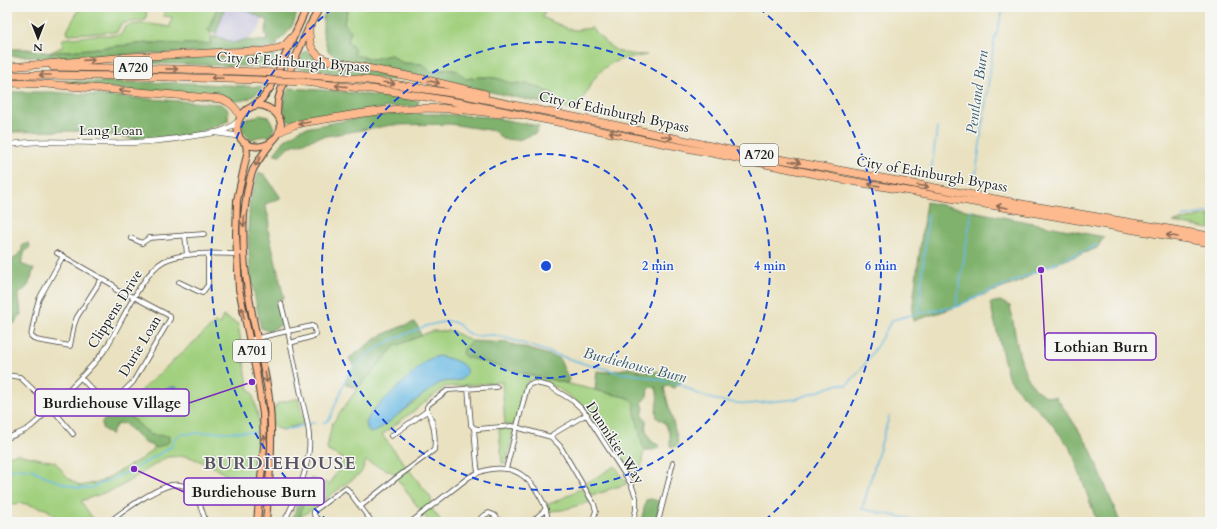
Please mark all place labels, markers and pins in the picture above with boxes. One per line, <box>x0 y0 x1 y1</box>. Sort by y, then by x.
centre of rings <box>539 259 553 273</box>
callout: Lothian Burn <box>1045 333 1156 360</box>
callout: Burdiehouse Village <box>35 389 189 416</box>
callout: Burdiehouse Burn <box>184 478 324 505</box>

